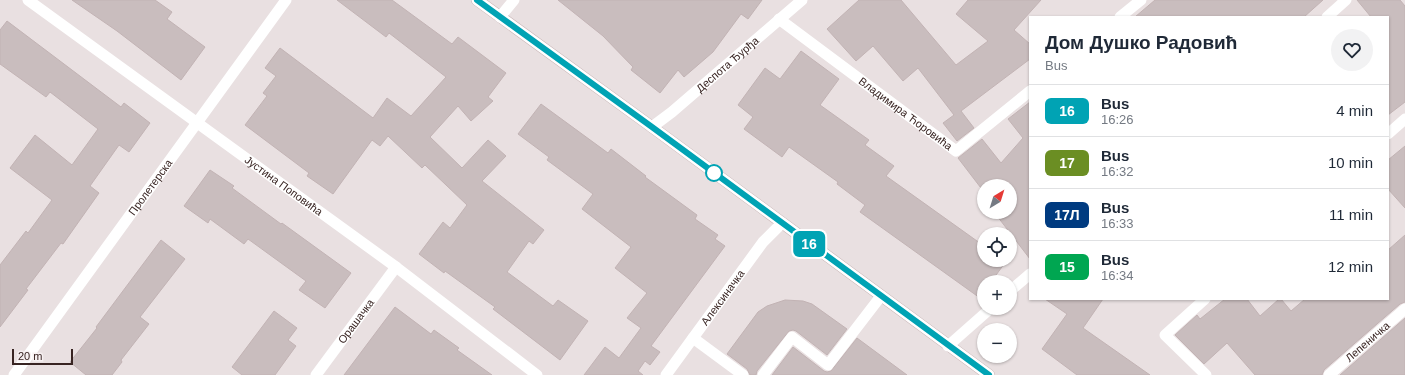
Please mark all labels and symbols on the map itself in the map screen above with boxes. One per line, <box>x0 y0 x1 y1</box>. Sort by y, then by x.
street label: Деспота Ђурђа <box>694 34 762 94</box>
street label: Владимира Ћоровића <box>857 75 955 153</box>
street label: Јустина Поповића <box>243 153 326 218</box>
street label: Пролетерска <box>126 156 175 217</box>
unlabelled marker <box>705 164 723 182</box>
north arrow <box>977 179 1017 219</box>
line badge: 16 <box>791 231 827 257</box>
street label: Алексиначка <box>698 267 747 327</box>
street label: Орашачка <box>335 296 377 346</box>
street label: Лепеничка <box>1343 319 1393 364</box>
scale bar <box>12 347 73 366</box>

